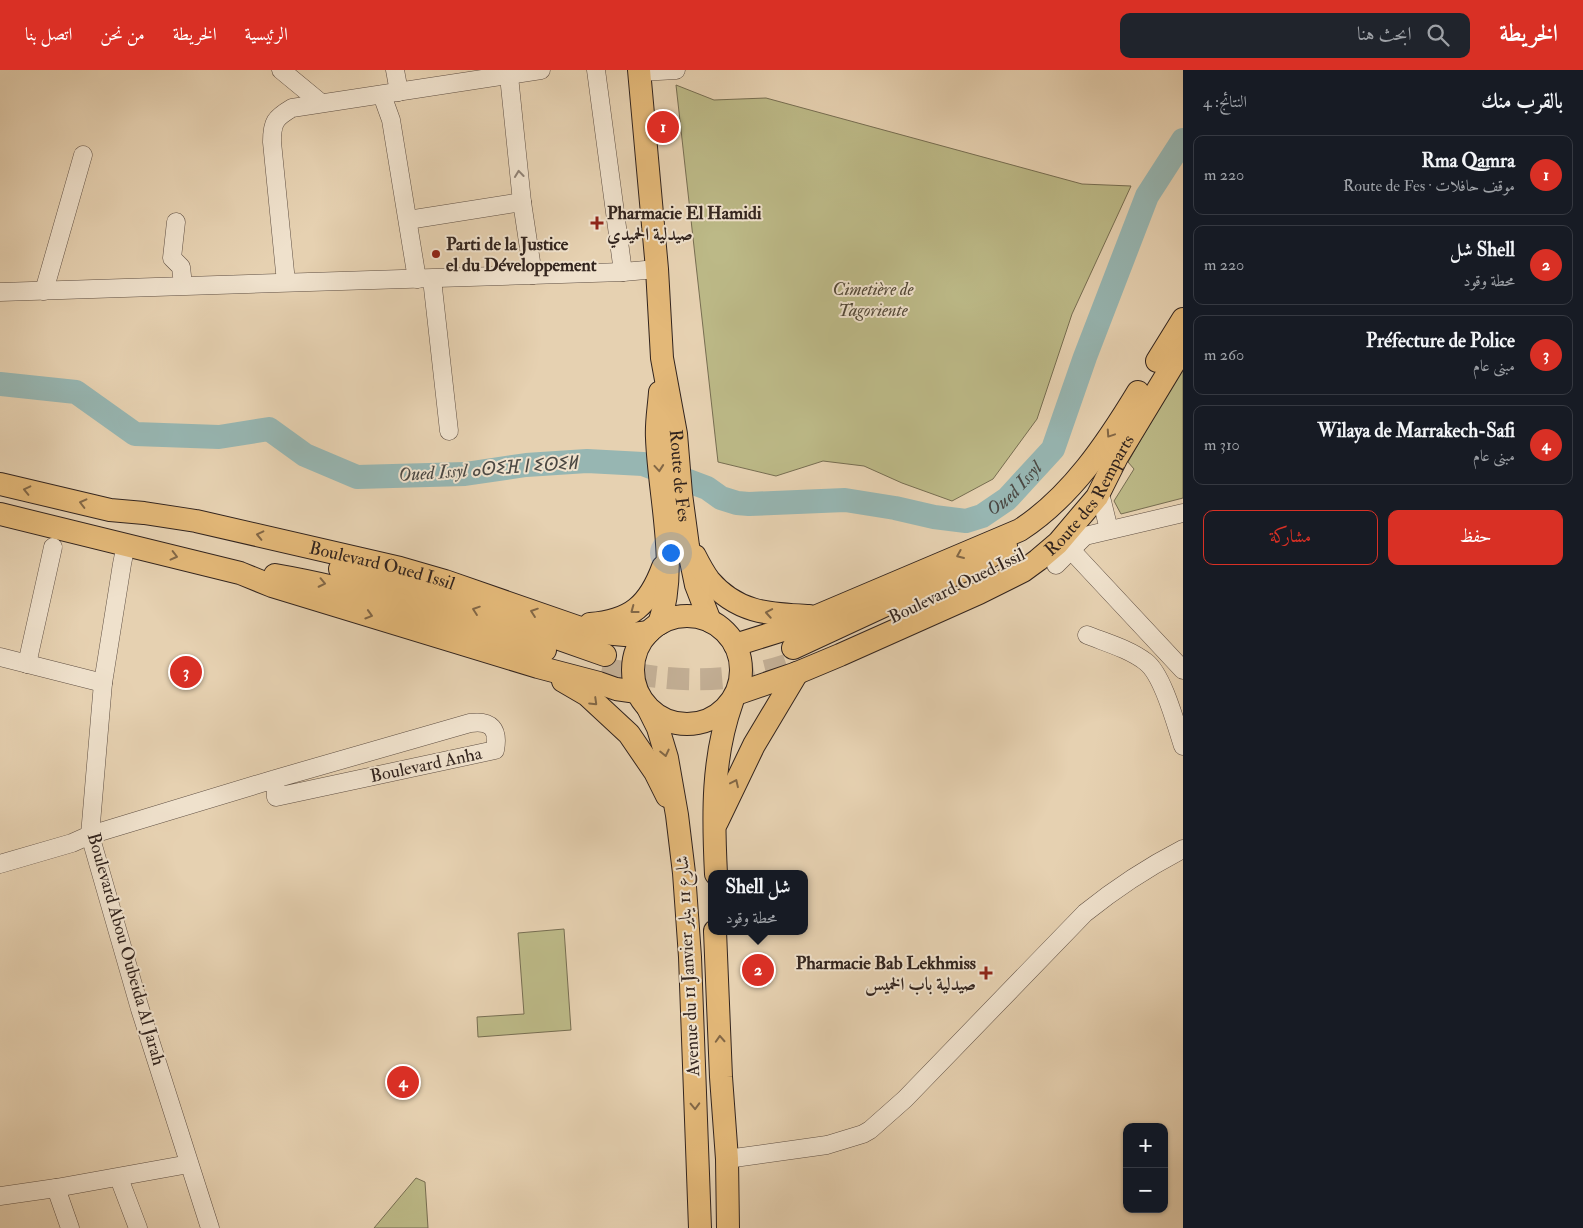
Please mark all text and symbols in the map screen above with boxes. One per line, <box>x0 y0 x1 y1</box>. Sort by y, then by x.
search box <box>1120 13 1470 58</box>
text: الخريطة <box>1500 18 1558 49</box>
icon: search <box>1424 21 1452 49</box>
text: ابحث هنا <box>1357 22 1412 46</box>
text: اتصل بنا <box>25 23 72 46</box>
text: من نحن <box>100 23 145 46</box>
text: الخريطة <box>173 23 217 46</box>
text: الرئيسية <box>245 23 288 46</box>
text: بالقرب منك <box>1481 88 1563 115</box>
text: النتائج: 4 <box>1203 92 1247 112</box>
pin: 1 <box>647 108 679 146</box>
text: Rma Qamra <box>1421 149 1515 173</box>
text: 220 m <box>1204 165 1244 185</box>
text: 1 <box>1543 165 1549 185</box>
one-way arrow <box>514 170 525 178</box>
text: موقف حافلات · Route de Fes <box>1343 176 1515 196</box>
place label: Pharmacie El Hamidi صيدلية الحميدي <box>607 202 762 249</box>
marker: Pharmacie El Hamidi صيدلية الحميدي <box>591 217 603 229</box>
place label: Parti de la Justice el du Développement <box>446 233 597 277</box>
text: Shell شل <box>1450 238 1515 262</box>
marker: Parti de la Justice el du Développement <box>430 248 442 260</box>
text: 220 m <box>1204 255 1244 275</box>
text: 2 <box>1542 255 1550 275</box>
text: محطة وقود <box>1463 271 1515 291</box>
park label: Cimetière de Tagoriente <box>833 278 915 322</box>
text: Préfecture de Police <box>1366 329 1515 353</box>
text: 260 m <box>1204 345 1244 365</box>
text: 3 <box>1543 345 1549 365</box>
text: مبنى عام <box>1473 356 1515 376</box>
text: Wilaya de Marrakech-Safi <box>1317 419 1515 443</box>
street label: Route de Fes <box>664 429 696 523</box>
one-way arrow <box>1107 429 1116 438</box>
street label: Route des Remparts <box>1040 430 1139 561</box>
text: 310 m <box>1204 435 1240 455</box>
text: 4 <box>1542 435 1550 455</box>
text: مبنى عام <box>1473 446 1515 466</box>
water label: Oued Issyl ⴰⵙⵉⴼ ⵏ ⵉⵙⵉⵍ <box>397 451 581 487</box>
water label: Oued Issyl <box>982 455 1049 521</box>
one-way arrow <box>654 464 665 472</box>
one-way arrow <box>23 485 32 496</box>
one-way arrow <box>79 499 87 509</box>
button: مشاركة <box>1203 510 1378 565</box>
button: حفظ <box>1388 510 1563 565</box>
one-way arrow <box>255 530 264 541</box>
street label: Boulevard Oued Issil <box>307 536 458 595</box>
your location <box>658 540 684 566</box>
street label: Boulevard Oued Issil <box>885 543 1029 629</box>
one-way arrow <box>956 549 965 559</box>
one-way arrow <box>169 550 178 561</box>
one-way arrow <box>318 577 327 588</box>
one-way arrow <box>631 604 640 612</box>
one-way arrow <box>473 606 481 616</box>
one-way arrow <box>530 608 538 618</box>
one-way arrow <box>764 608 773 618</box>
one-way arrow <box>364 610 372 620</box>
pin: 3 <box>170 653 202 691</box>
one-way arrow <box>589 696 598 705</box>
street label: Boulevard Anha <box>368 742 485 788</box>
one-way arrow <box>660 749 670 758</box>
one-way arrow <box>729 779 739 788</box>
street label: Boulevard Abou Oubeida Al Jarah <box>82 830 170 1068</box>
street label: Avenue du 11 Janvier شارع 11 يناير <box>671 855 708 1078</box>
popup <box>708 870 808 935</box>
text: Shell شل <box>725 875 791 899</box>
text: محطة وقود <box>725 908 777 928</box>
pin: 2 <box>742 951 774 989</box>
place label: Pharmacie Bab Lekhmiss صيدلية باب الخميس <box>796 952 976 996</box>
marker: Pharmacie Bab Lekhmiss صيدلية باب الخميس <box>980 967 992 979</box>
one-way arrow <box>714 1035 725 1043</box>
pin: 4 <box>387 1063 419 1101</box>
one-way arrow <box>690 1103 701 1111</box>
map controls <box>1123 1123 1168 1213</box>
button: + <box>1123 1123 1168 1168</box>
button: − <box>1123 1168 1168 1213</box>

